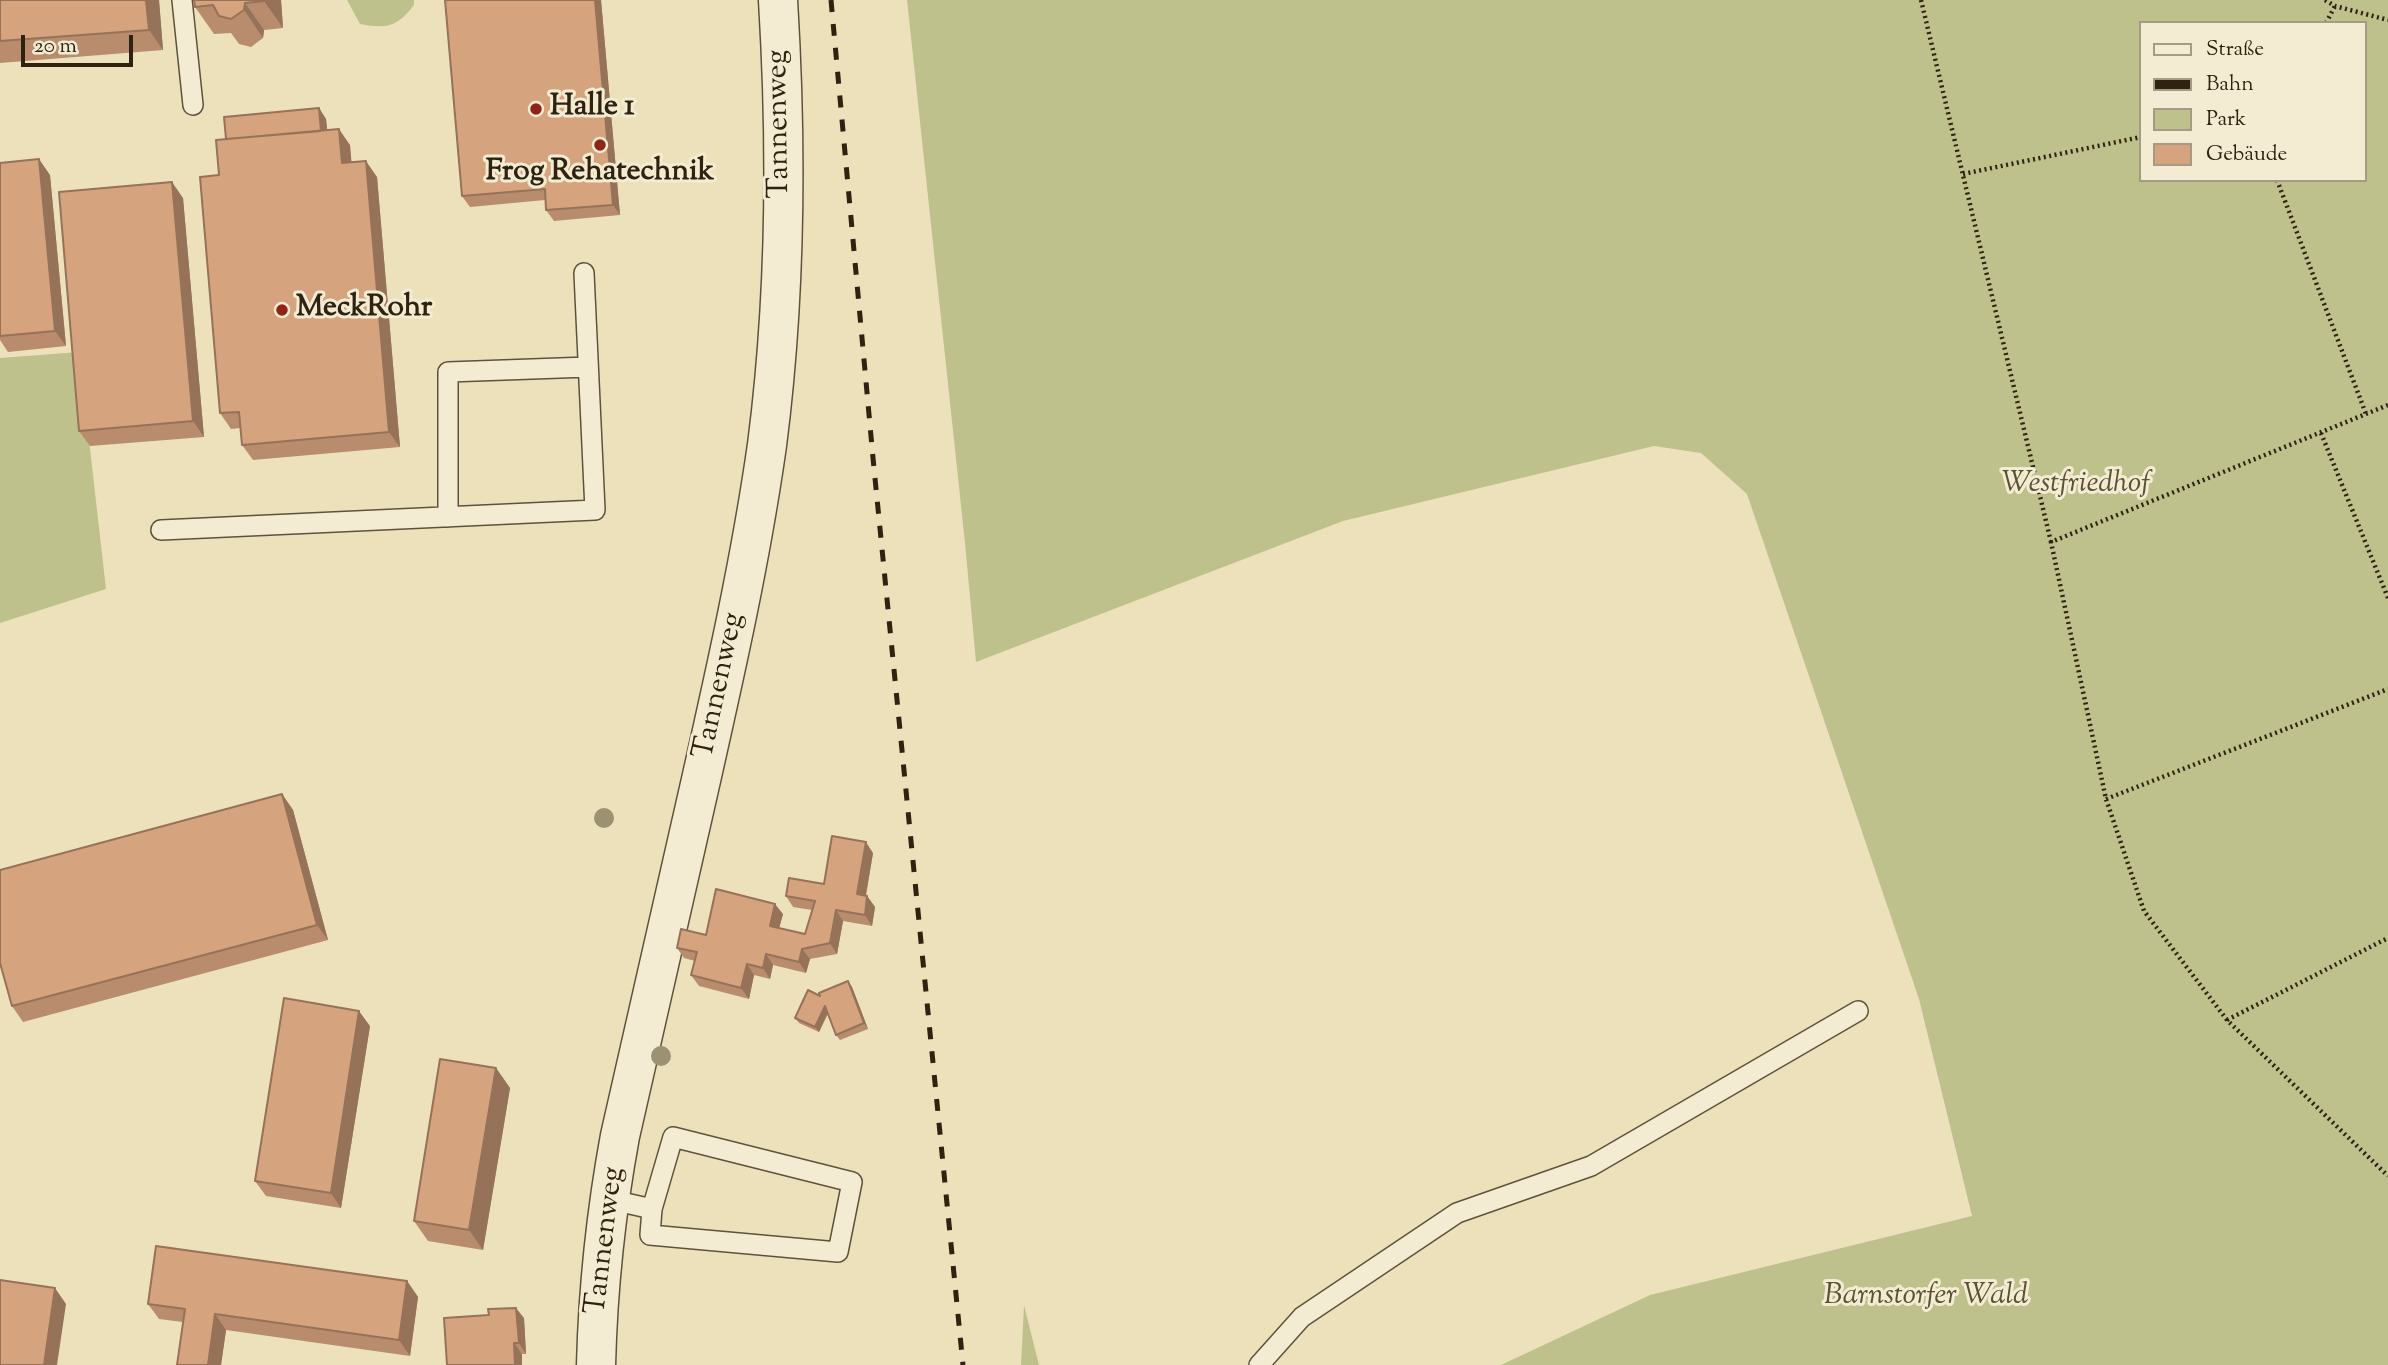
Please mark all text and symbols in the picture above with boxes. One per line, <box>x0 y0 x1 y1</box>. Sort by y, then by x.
scale bar <box>24 21 136 65</box>
legend <box>2140 21 2367 182</box>
text: 20 m <box>34 32 77 62</box>
text: Straße <box>2206 35 2264 65</box>
street label: Tannenweg <box>762 49 800 199</box>
text: Bahn <box>2206 70 2254 100</box>
place label: Halle 1 <box>550 91 635 127</box>
marker: Halle 1 <box>528 101 544 117</box>
text: Park <box>2206 105 2246 135</box>
marker: Frog Rehatechnik <box>592 137 608 153</box>
text: Gebäude <box>2206 140 2287 170</box>
place label: Frog Rehatechnik <box>486 156 714 192</box>
place label: MeckRohr <box>296 292 432 328</box>
marker: MeckRohr <box>274 302 290 318</box>
park label: Westfriedhof <box>2002 468 2150 504</box>
street label: Tannenweg <box>688 610 754 762</box>
street label: Tannenweg <box>580 1165 634 1317</box>
park label: Barnstorfer Wald <box>1824 1280 2028 1316</box>

